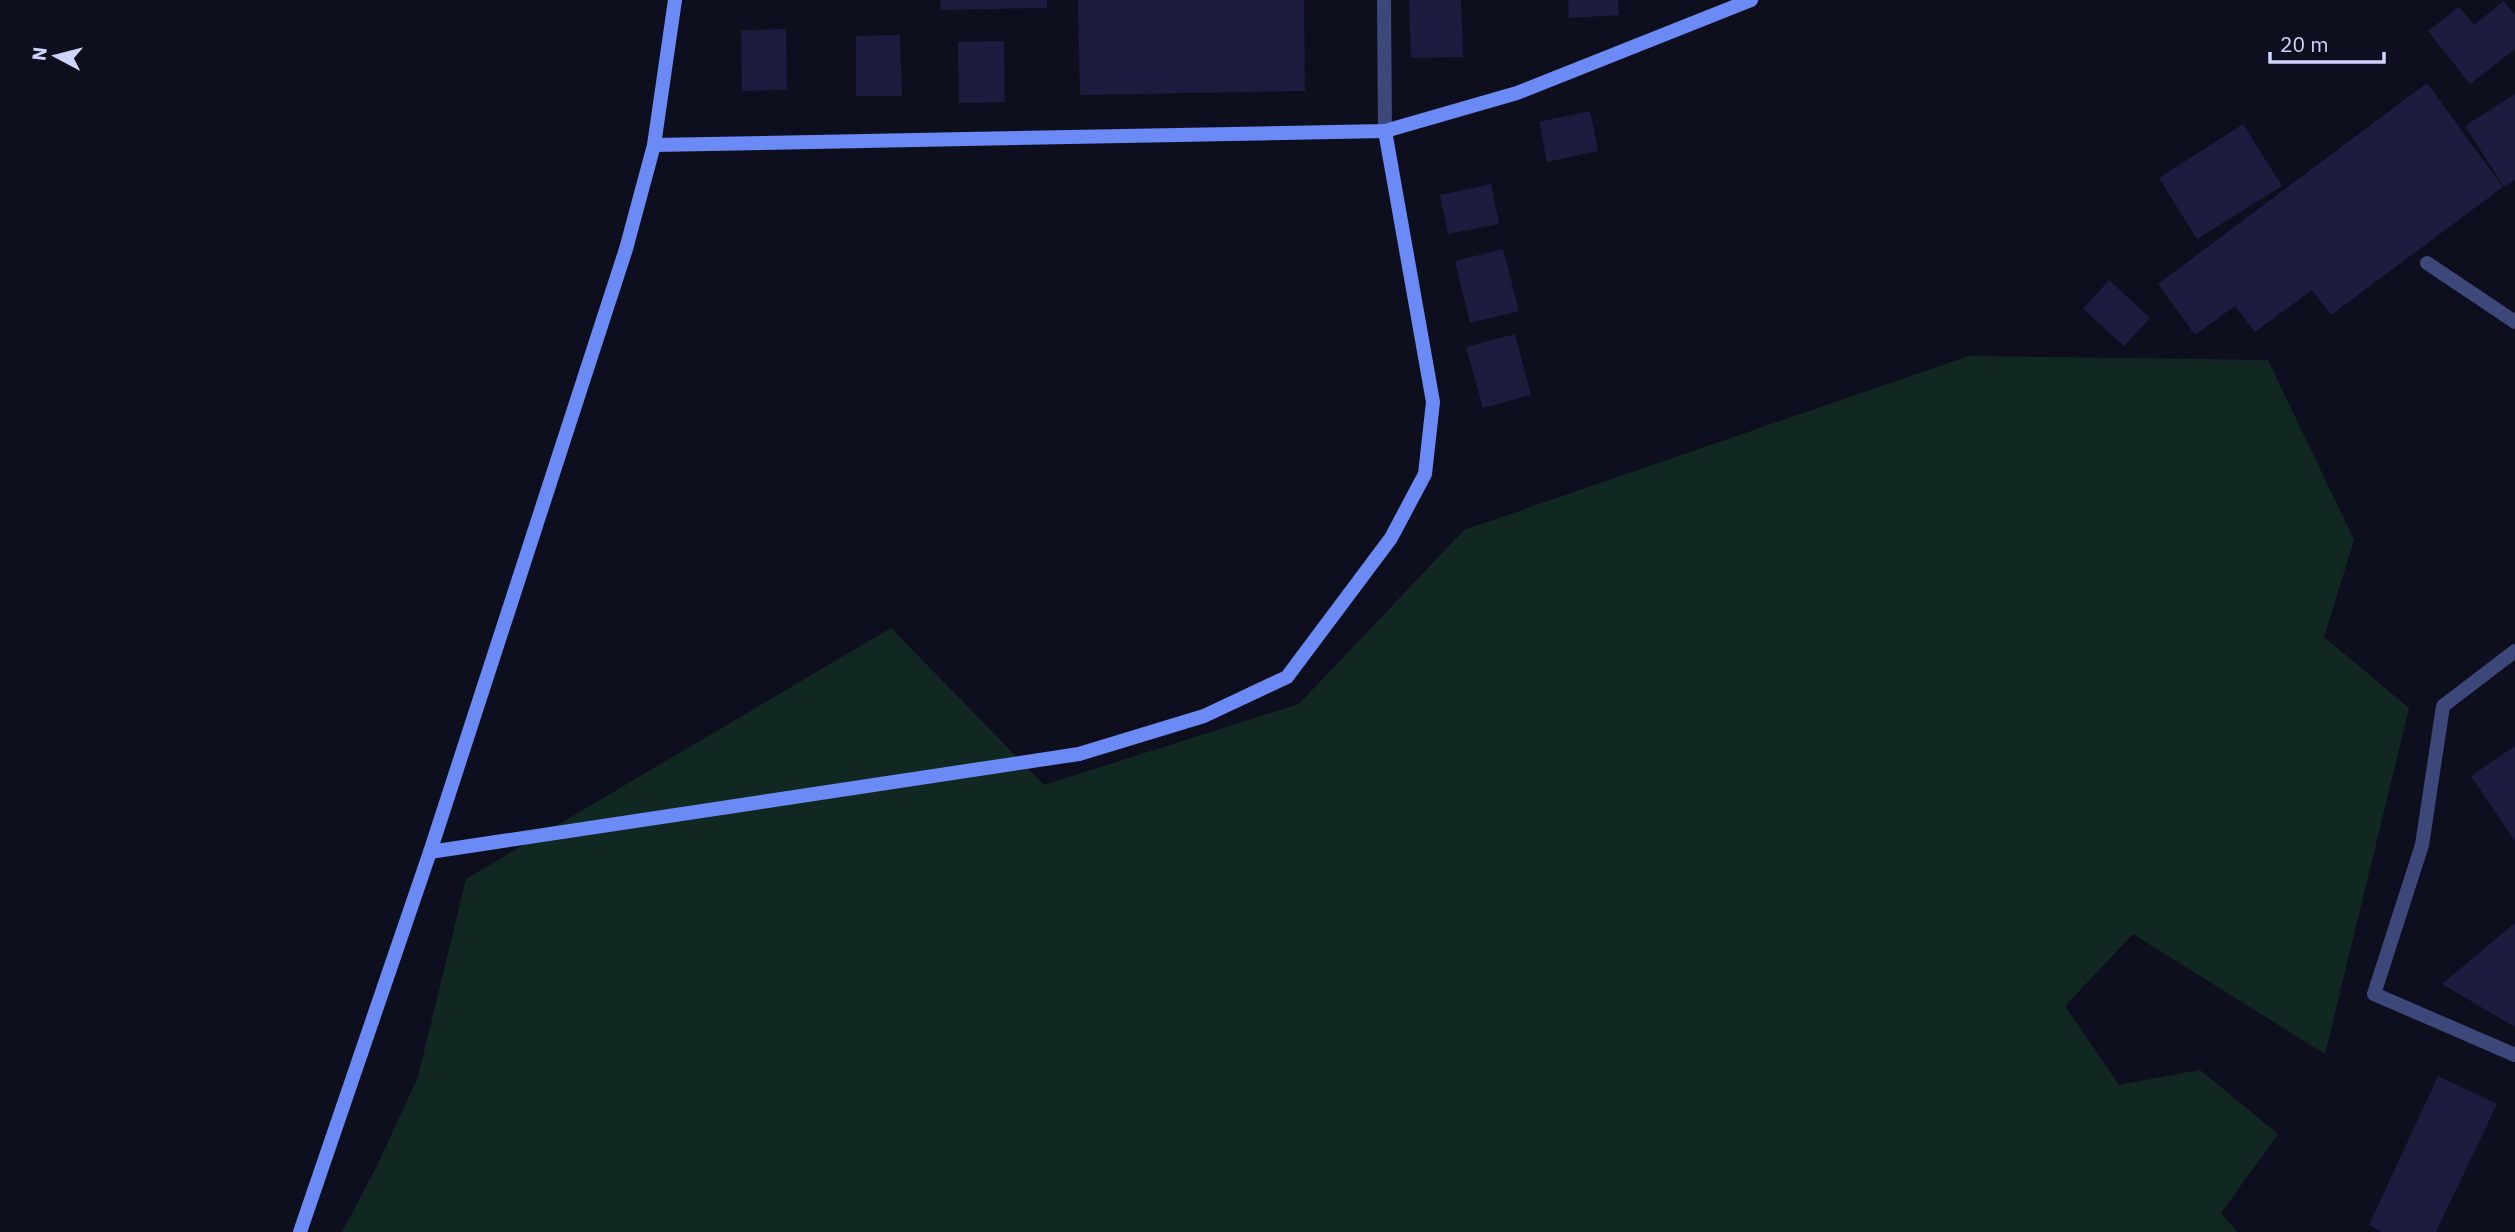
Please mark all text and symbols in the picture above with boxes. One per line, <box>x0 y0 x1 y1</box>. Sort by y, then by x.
north arrow <box>21 21 91 91</box>
scale bar <box>2270 21 2384 65</box>
text: 20 m <box>2280 30 2329 58</box>
text: N <box>26 46 52 62</box>

